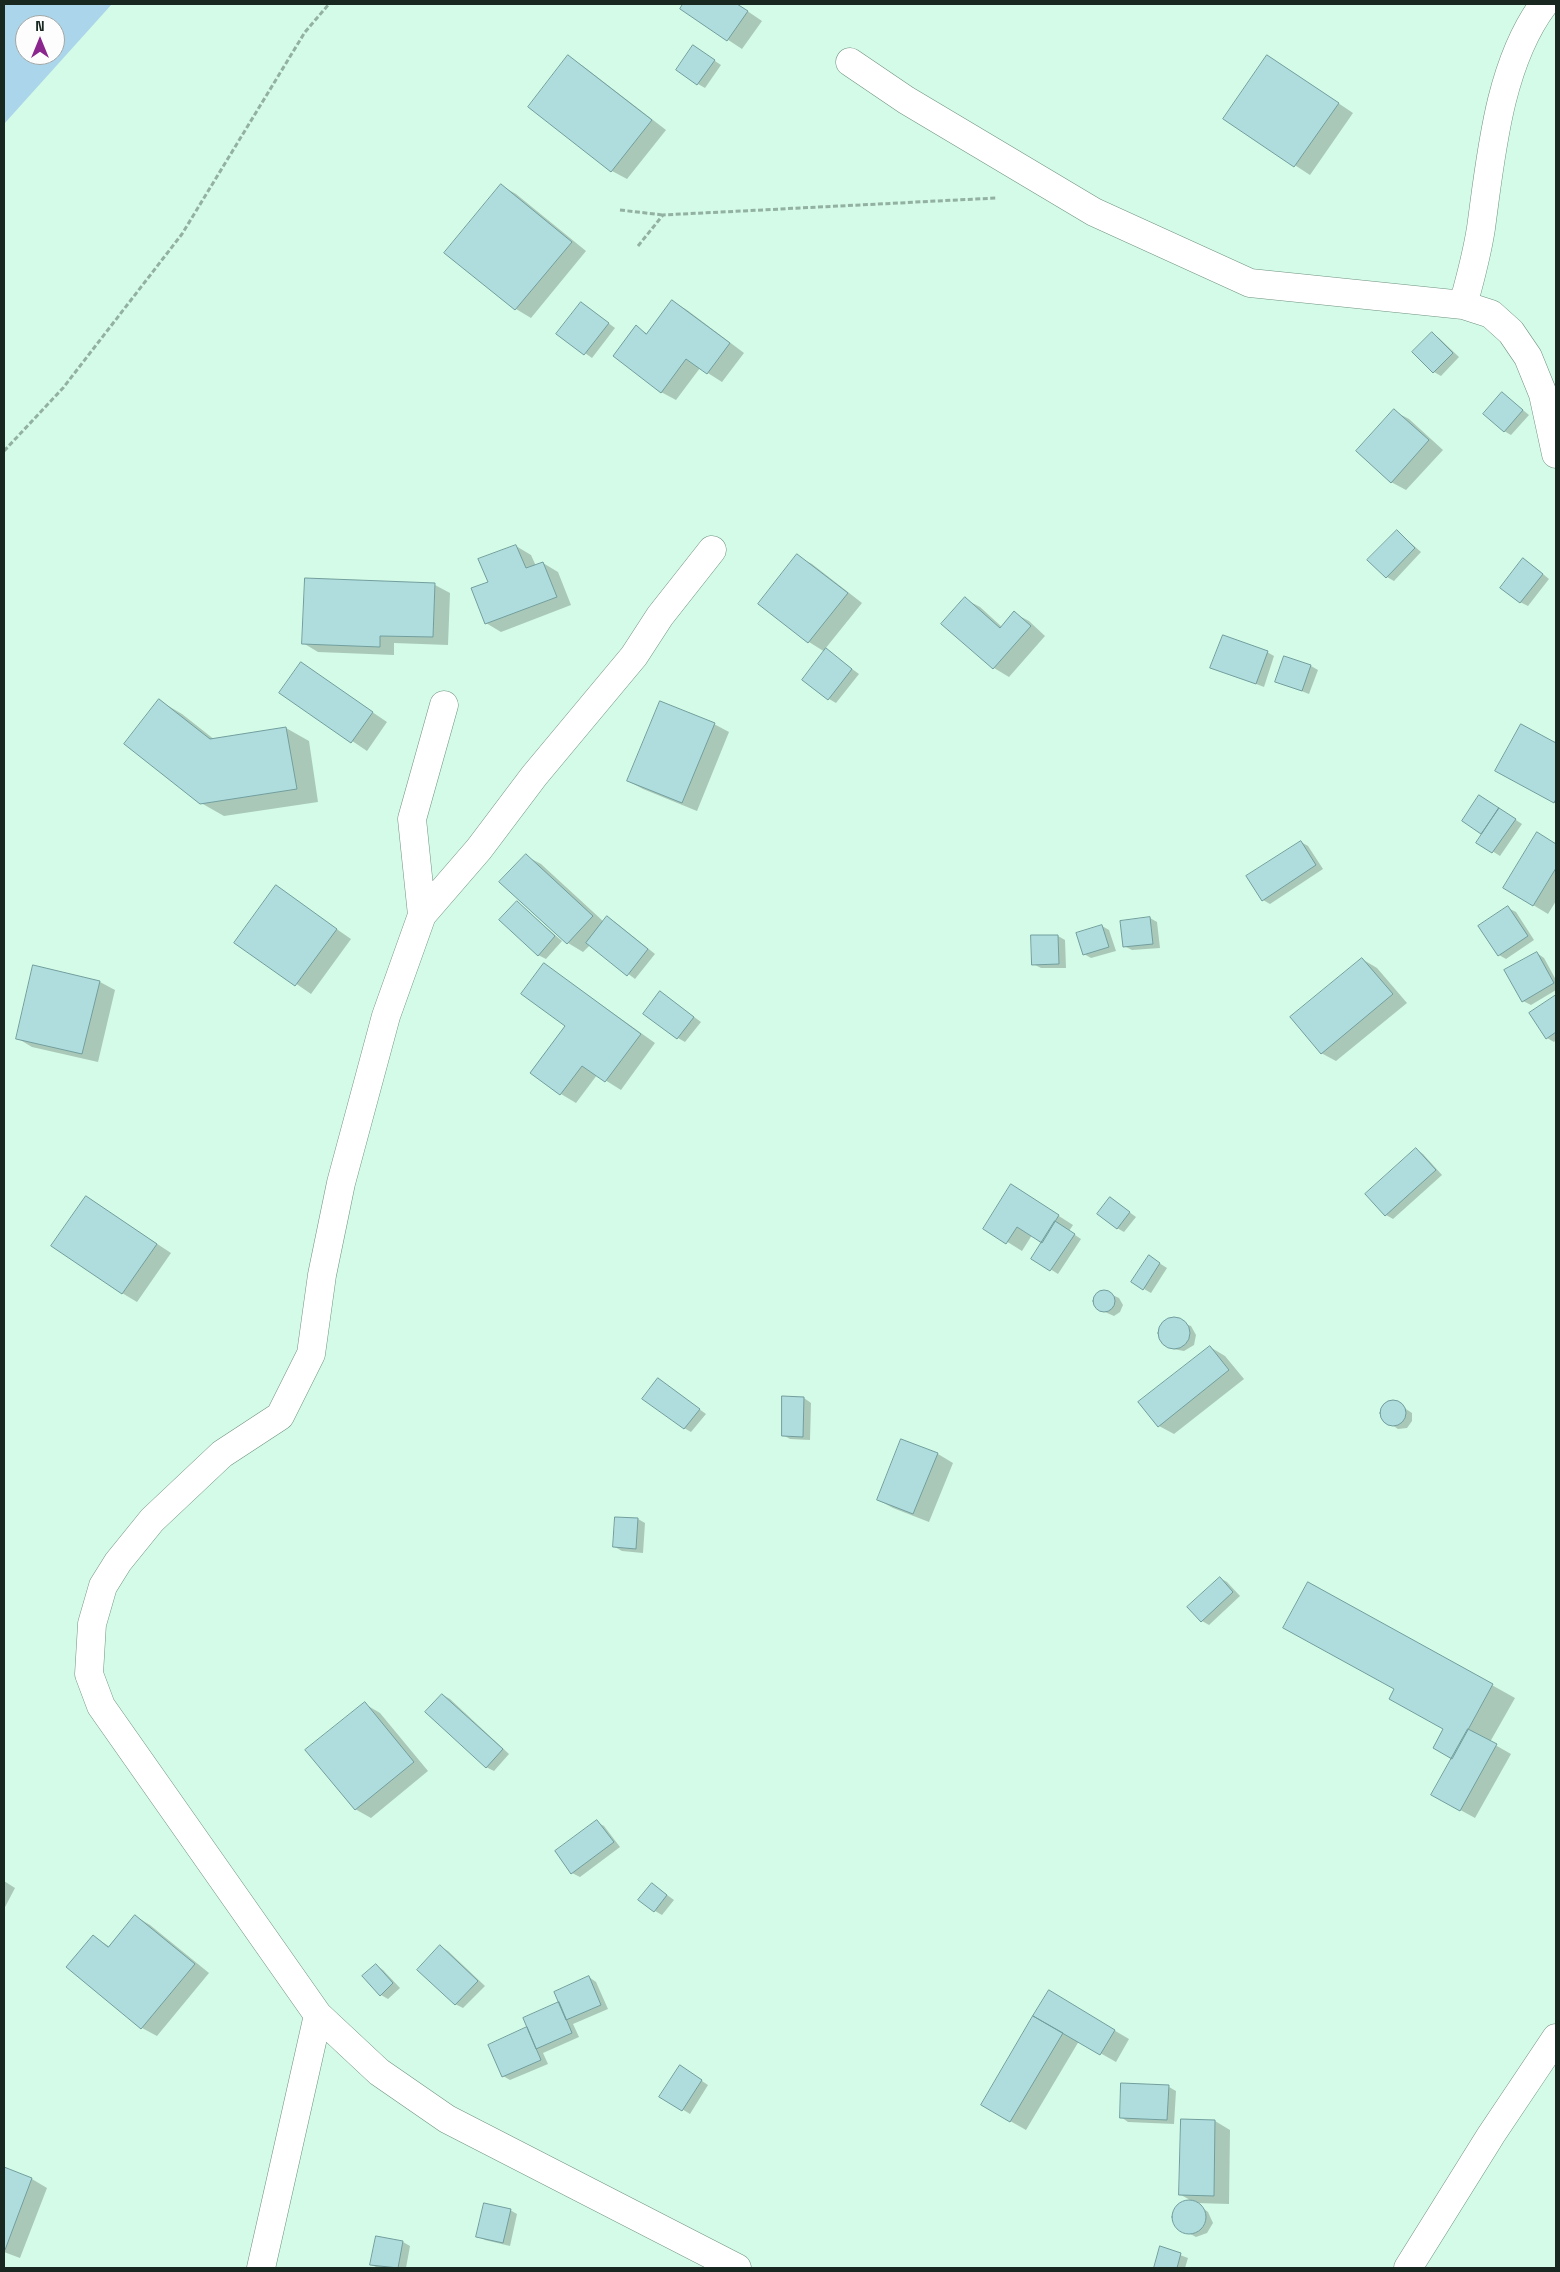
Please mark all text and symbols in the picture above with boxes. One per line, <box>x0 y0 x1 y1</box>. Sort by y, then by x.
north arrow <box>15 15 65 65</box>
text: N <box>35 17 45 35</box>

